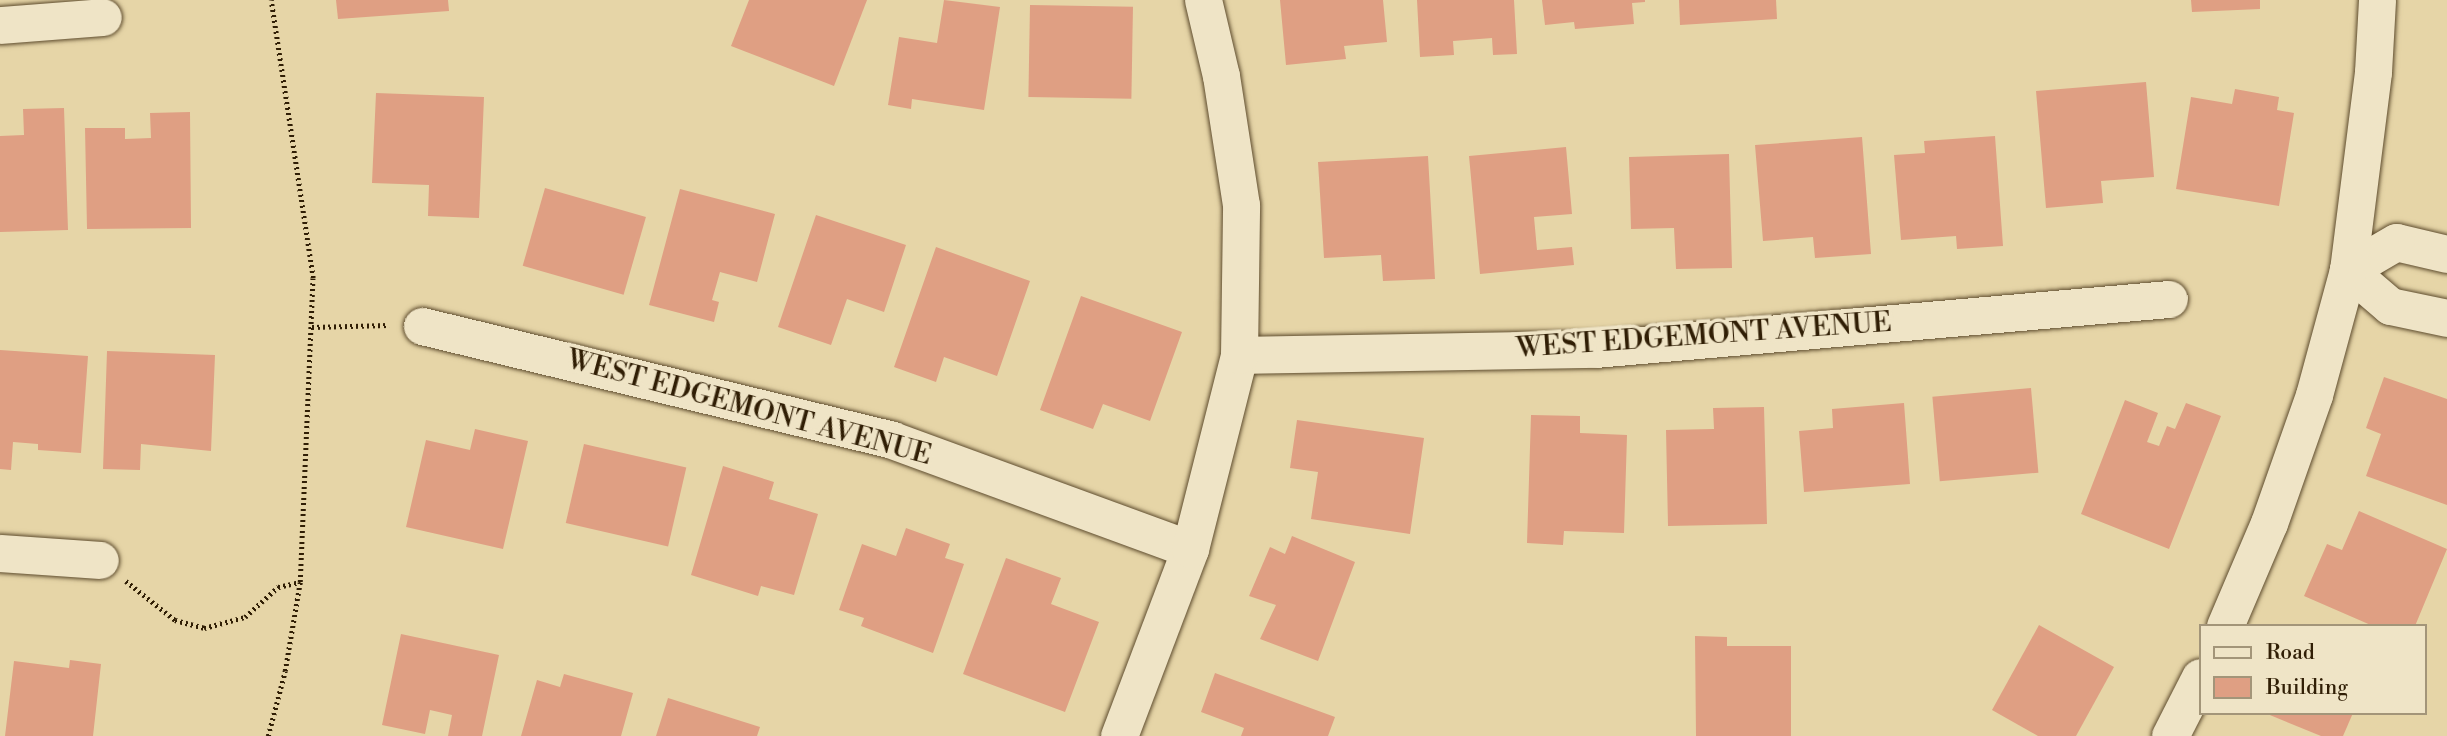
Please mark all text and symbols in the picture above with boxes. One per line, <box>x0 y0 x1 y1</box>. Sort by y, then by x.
street label: WEST EDGEMONT AVENUE <box>1515 306 1893 366</box>
street label: WEST EDGEMONT AVENUE <box>563 343 935 473</box>
legend <box>2198 624 2426 715</box>
text: Road <box>2266 640 2315 666</box>
text: Building <box>2266 675 2348 701</box>

